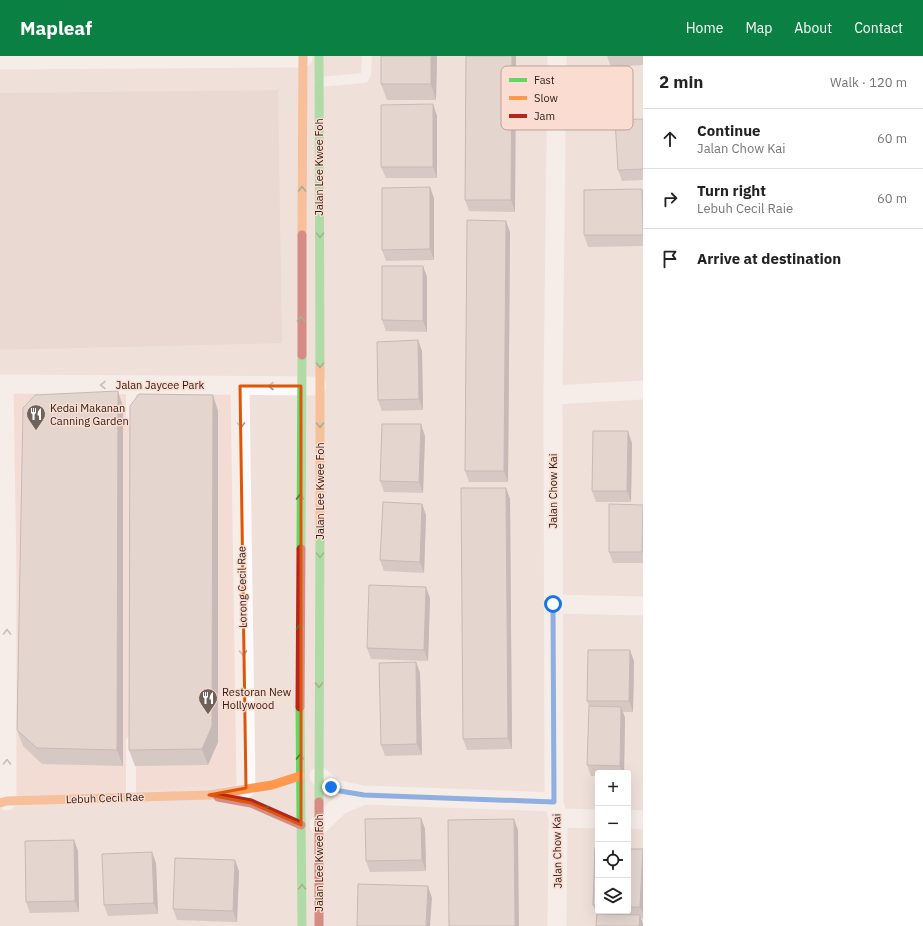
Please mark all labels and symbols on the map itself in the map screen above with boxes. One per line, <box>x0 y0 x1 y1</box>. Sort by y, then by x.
legend <box>501 66 633 130</box>
text: Fast <box>534 73 555 87</box>
text: Slow <box>534 91 558 105</box>
text: Jam <box>534 109 555 123</box>
street label: Jalan Lee Kwee Foh <box>312 118 326 216</box>
one-way arrow <box>298 186 306 192</box>
one-way arrow <box>316 232 324 238</box>
one-way arrow <box>297 316 305 322</box>
one-way arrow <box>316 362 324 368</box>
street label: Jalan Jaycee Park <box>116 378 204 392</box>
one-way arrow <box>100 381 106 389</box>
one-way arrow <box>268 382 274 390</box>
place label: Kedai Makanan Canning Garden <box>50 401 129 428</box>
restaurant icon: Kedai Makanan Canning Garden <box>25 403 47 431</box>
one-way arrow <box>236 422 245 428</box>
one-way arrow <box>316 422 324 428</box>
street label: Jalan Lee Kwee Foh <box>313 442 327 540</box>
street label: Jalan Chow Kai <box>546 454 560 528</box>
one-way arrow <box>296 494 304 500</box>
street label: Lorong Cecil Rae <box>234 546 250 628</box>
one-way arrow <box>316 552 324 558</box>
route start <box>544 595 562 613</box>
one-way arrow <box>296 624 304 630</box>
one-way arrow <box>3 629 11 635</box>
one-way arrow <box>239 650 247 656</box>
one-way arrow <box>315 682 323 688</box>
place label: Restoran New Hollywood <box>222 685 292 712</box>
restaurant icon: Restoran New Hollywood <box>197 687 219 715</box>
one-way arrow <box>296 754 304 760</box>
one-way arrow <box>3 759 11 765</box>
route end <box>322 778 340 796</box>
street label: Lebuh Cecil Rae <box>66 790 144 806</box>
one-way arrow <box>262 806 269 814</box>
street label: Jalan Chow Kai <box>549 813 565 889</box>
street label: Jalan Lee Kwee Foh <box>312 814 326 912</box>
one-way arrow <box>297 884 306 890</box>

